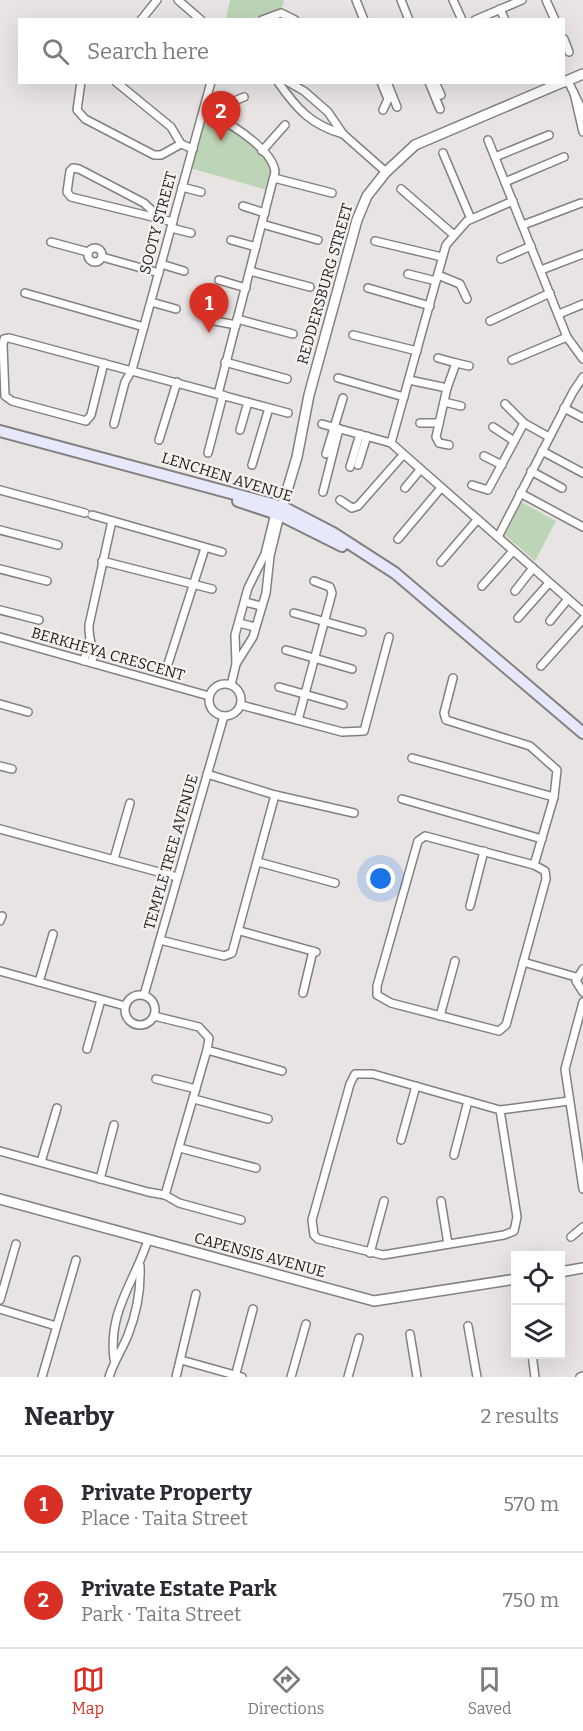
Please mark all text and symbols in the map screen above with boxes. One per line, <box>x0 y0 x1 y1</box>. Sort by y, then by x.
search box <box>18 18 565 84</box>
icon: search <box>39 35 72 68</box>
text: Search here <box>87 38 209 65</box>
pin: 2 <box>202 92 240 141</box>
street label: SOOTY STREET <box>136 169 180 276</box>
street label: REDDERSBURG STREET <box>293 201 357 367</box>
pin: 1 <box>190 284 228 333</box>
street label: LENCHEN AVENUE <box>159 448 295 506</box>
street label: BERKHEYA CRESCENT <box>29 623 187 685</box>
street label: TEMPLE TREE AVENUE <box>140 772 202 932</box>
your location <box>366 864 395 893</box>
street label: CAPENSIS AVENUE <box>192 1229 328 1281</box>
map controls <box>511 1251 565 1359</box>
button: locate <box>511 1251 565 1305</box>
button: layers <box>511 1305 565 1359</box>
text: Nearby <box>24 1401 114 1432</box>
text: 2 results <box>480 1404 559 1428</box>
text: Private Property <box>81 1479 252 1506</box>
text: 1 <box>39 1492 48 1516</box>
text: 570 m <box>503 1492 559 1516</box>
text: Place · Taita Street <box>81 1506 248 1530</box>
text: Private Estate Park <box>81 1575 277 1602</box>
text: 2 <box>38 1588 49 1612</box>
text: 750 m <box>503 1588 559 1612</box>
text: Park · Taita Street <box>81 1602 241 1626</box>
tab: Map <box>72 1663 105 1718</box>
tab: Directions <box>248 1663 325 1718</box>
tab: Saved <box>468 1663 511 1718</box>

